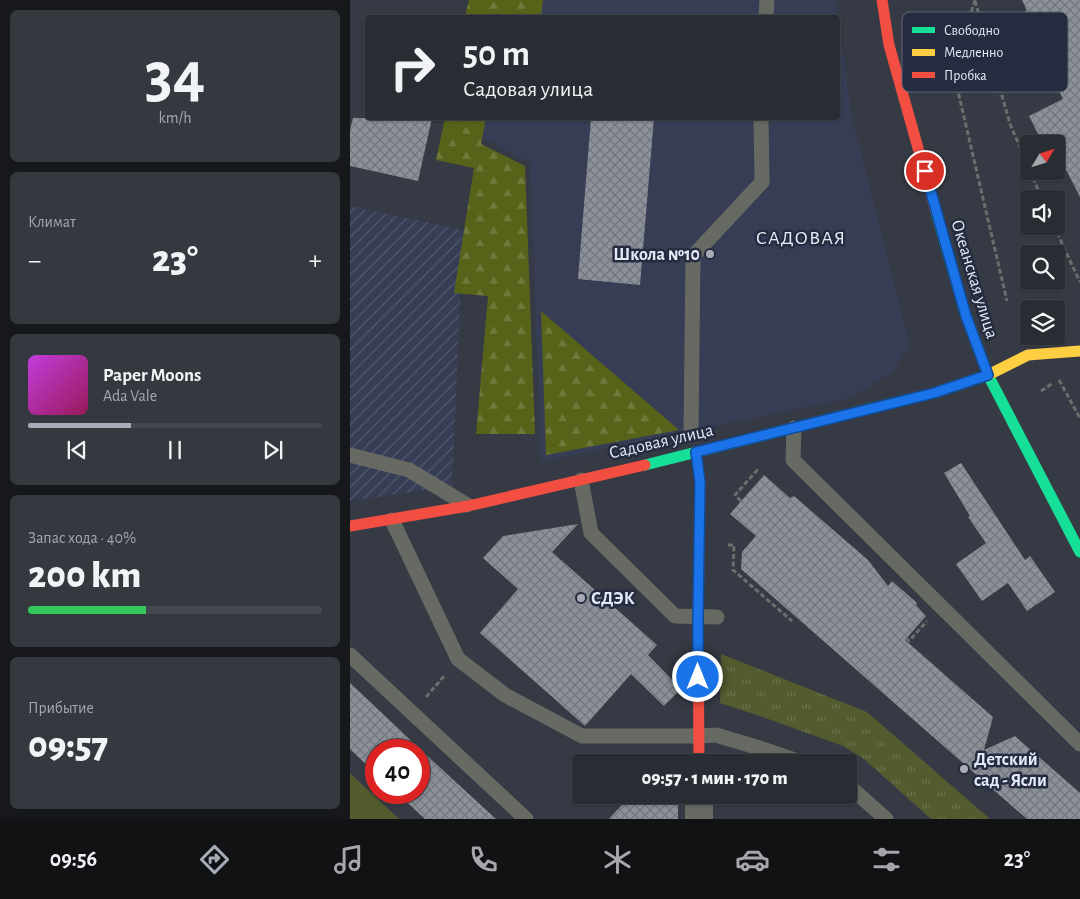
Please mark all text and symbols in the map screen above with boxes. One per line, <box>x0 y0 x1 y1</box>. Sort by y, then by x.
legend <box>902 12 1068 92</box>
text: Свободно <box>944 24 1000 38</box>
icon: right <box>380 35 445 100</box>
text: 50 m <box>463 37 530 72</box>
text: 34 <box>145 44 205 109</box>
text: Медленно <box>944 46 1003 60</box>
text: Пробка <box>944 69 987 83</box>
text: Садовая улица <box>463 78 593 100</box>
text: km/h <box>158 110 192 126</box>
north arrow <box>1020 135 1065 180</box>
map controls <box>1020 135 1065 345</box>
pin <box>904 150 946 192</box>
icon: arrive <box>911 157 939 185</box>
button: sound <box>1020 190 1065 235</box>
text: Климат <box>28 214 76 230</box>
street label: Океанская улица <box>947 218 1001 341</box>
district label: САДОВАЯ <box>756 228 846 248</box>
text: 23° <box>152 241 198 279</box>
button: search <box>1020 245 1065 290</box>
place label: Школа №10 <box>613 246 700 264</box>
text: − <box>28 247 41 275</box>
text: + <box>309 247 322 275</box>
marker: Школа №10 <box>704 248 716 260</box>
button: layers <box>1020 300 1065 345</box>
text: Paper Moons <box>103 366 201 385</box>
text: Ada Vale <box>103 388 157 404</box>
street label: Садовая улица <box>607 421 715 463</box>
icon: previous <box>63 436 91 464</box>
icon: pause <box>161 436 189 464</box>
icon: next <box>259 436 287 464</box>
text: Запас хода · 40% <box>28 530 136 546</box>
text: 200 km <box>28 557 141 595</box>
place label: СДЭК <box>591 590 635 608</box>
marker: СДЭК <box>575 592 587 604</box>
position arrow <box>671 650 723 702</box>
text: Прибытие <box>28 700 94 716</box>
text: 09:57 <box>28 727 108 765</box>
speed limit sign: 40 <box>365 739 430 804</box>
place label: Детский сад - Ясли <box>974 751 1047 790</box>
marker: Детский сад - Ясли <box>958 763 970 775</box>
text: 09:57 · 1 мин · 170 m <box>641 769 788 788</box>
icon: directions <box>197 842 232 877</box>
icon: music <box>331 842 366 877</box>
icon: phone <box>466 842 501 877</box>
icon: climate <box>600 842 635 877</box>
icon: car <box>735 842 770 877</box>
icon: filters <box>869 842 904 877</box>
text: 09:56 <box>50 848 97 870</box>
text: 23° <box>1004 848 1030 870</box>

